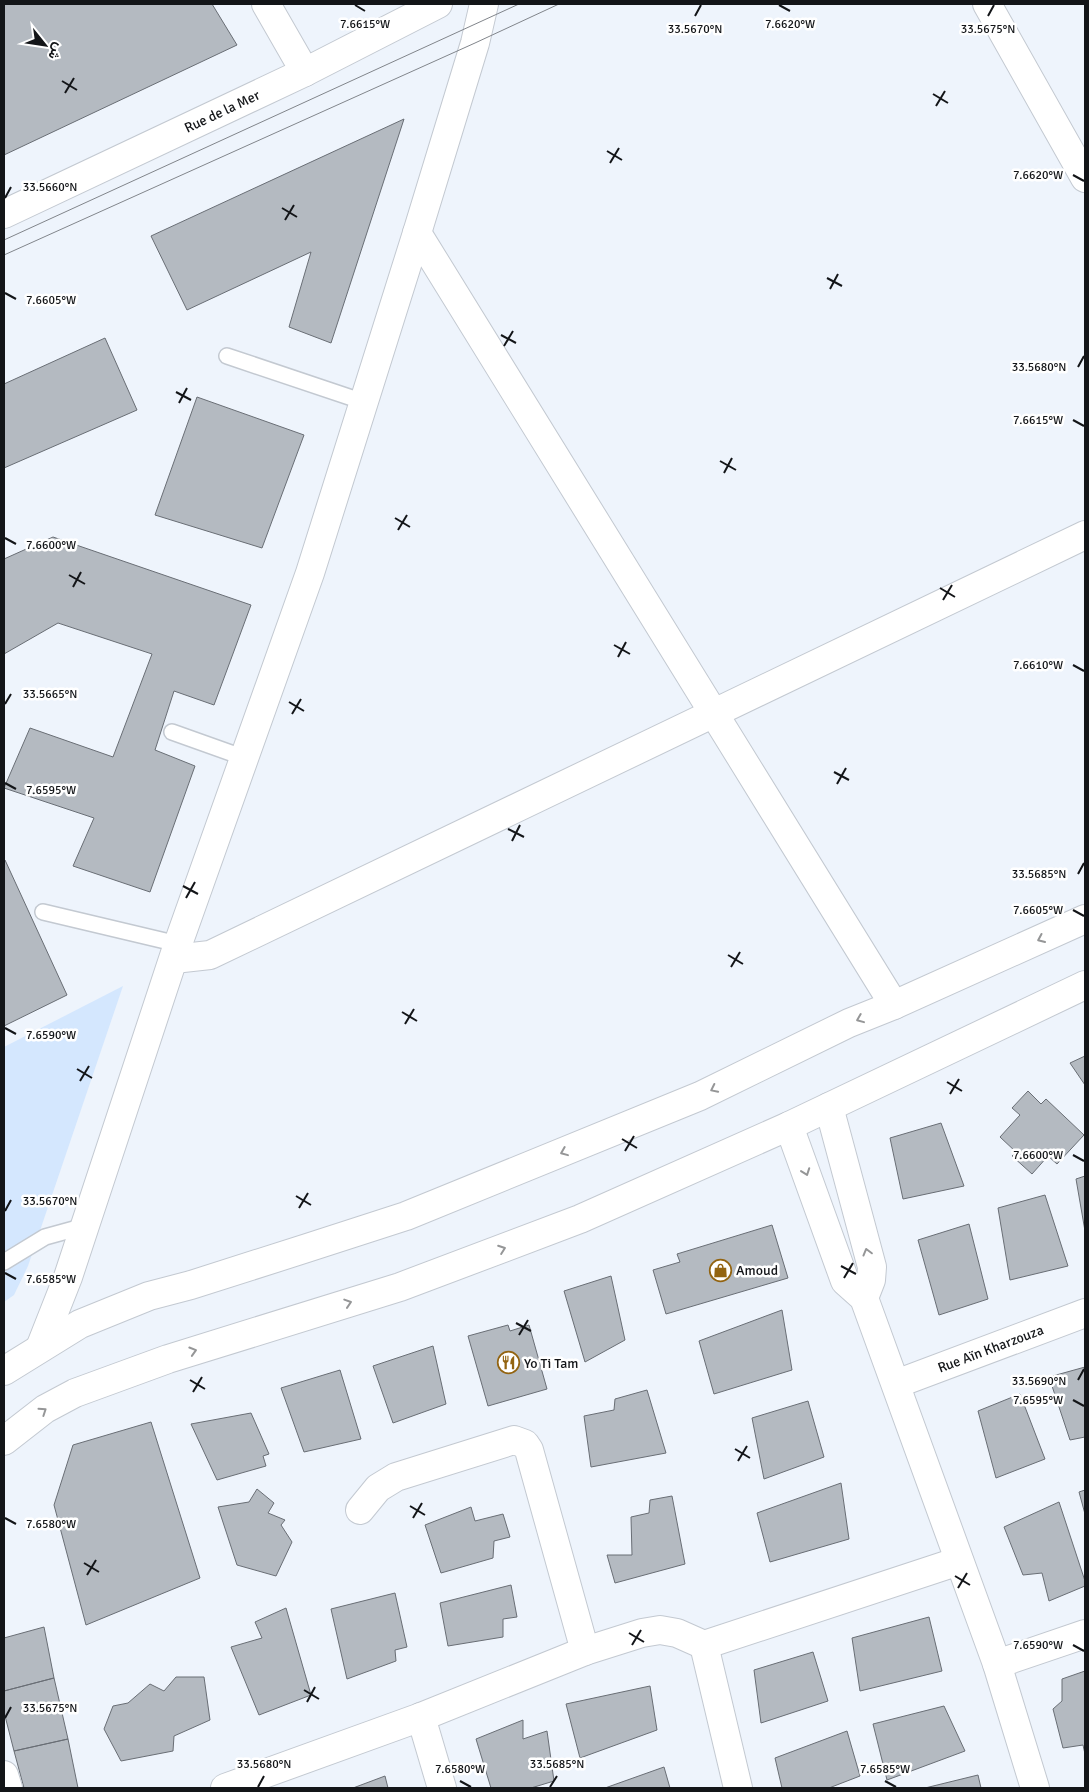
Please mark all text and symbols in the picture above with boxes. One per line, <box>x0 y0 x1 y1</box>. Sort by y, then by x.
text: 7.6615°W <box>340 17 390 32</box>
text: 7.6620°W <box>765 17 815 32</box>
north arrow <box>20 20 70 70</box>
text: 33.5670°N <box>668 22 722 37</box>
text: 33.5675°N <box>961 22 1015 37</box>
text: ش <box>44 40 67 63</box>
street label: Rue de la Mer <box>182 86 263 137</box>
text: 7.6620°W <box>1013 168 1063 183</box>
text: 33.5660°N <box>23 180 77 195</box>
text: 7.6605°W <box>26 293 76 308</box>
text: 33.5680°N <box>1012 360 1066 375</box>
text: 7.6615°W <box>1013 413 1063 428</box>
text: 7.6600°W <box>26 538 76 553</box>
text: 7.6610°W <box>1013 658 1063 673</box>
text: 33.5665°N <box>23 687 77 702</box>
text: 7.6595°W <box>26 783 76 798</box>
text: 33.5685°N <box>1012 867 1066 882</box>
text: 7.6605°W <box>1013 903 1063 918</box>
one-way arrow <box>1037 932 1046 943</box>
one-way arrow <box>856 1012 865 1023</box>
text: 7.6590°W <box>26 1028 76 1043</box>
one-way arrow <box>710 1083 719 1093</box>
one-way arrow <box>560 1145 569 1156</box>
text: 7.6600°W <box>1013 1148 1063 1163</box>
one-way arrow <box>800 1167 810 1175</box>
text: 33.5670°N <box>23 1194 77 1209</box>
one-way arrow <box>497 1245 505 1255</box>
one-way arrow <box>863 1248 873 1256</box>
shop icon: Amoud <box>708 1258 732 1282</box>
place label: Amoud <box>736 1262 778 1279</box>
text: 7.6585°W <box>26 1272 76 1287</box>
one-way arrow <box>344 1299 352 1309</box>
street label: Rue Aïn Kharzouza <box>935 1321 1046 1377</box>
one-way arrow <box>189 1347 197 1357</box>
restaurant icon: Yo Ti Tam <box>496 1351 520 1375</box>
place label: Yo Ti Tam <box>524 1355 578 1372</box>
text: 33.5690°N <box>1012 1374 1066 1389</box>
text: 7.6595°W <box>1013 1393 1063 1408</box>
one-way arrow <box>37 1408 46 1417</box>
text: 7.6580°W <box>26 1517 76 1532</box>
text: 7.6590°W <box>1013 1638 1063 1653</box>
text: 33.5675°N <box>23 1701 77 1716</box>
text: 33.5680°N <box>237 1757 291 1772</box>
text: 33.5685°N <box>530 1757 584 1772</box>
text: 7.6580°W <box>435 1762 485 1777</box>
text: 7.6585°W <box>860 1762 910 1777</box>

